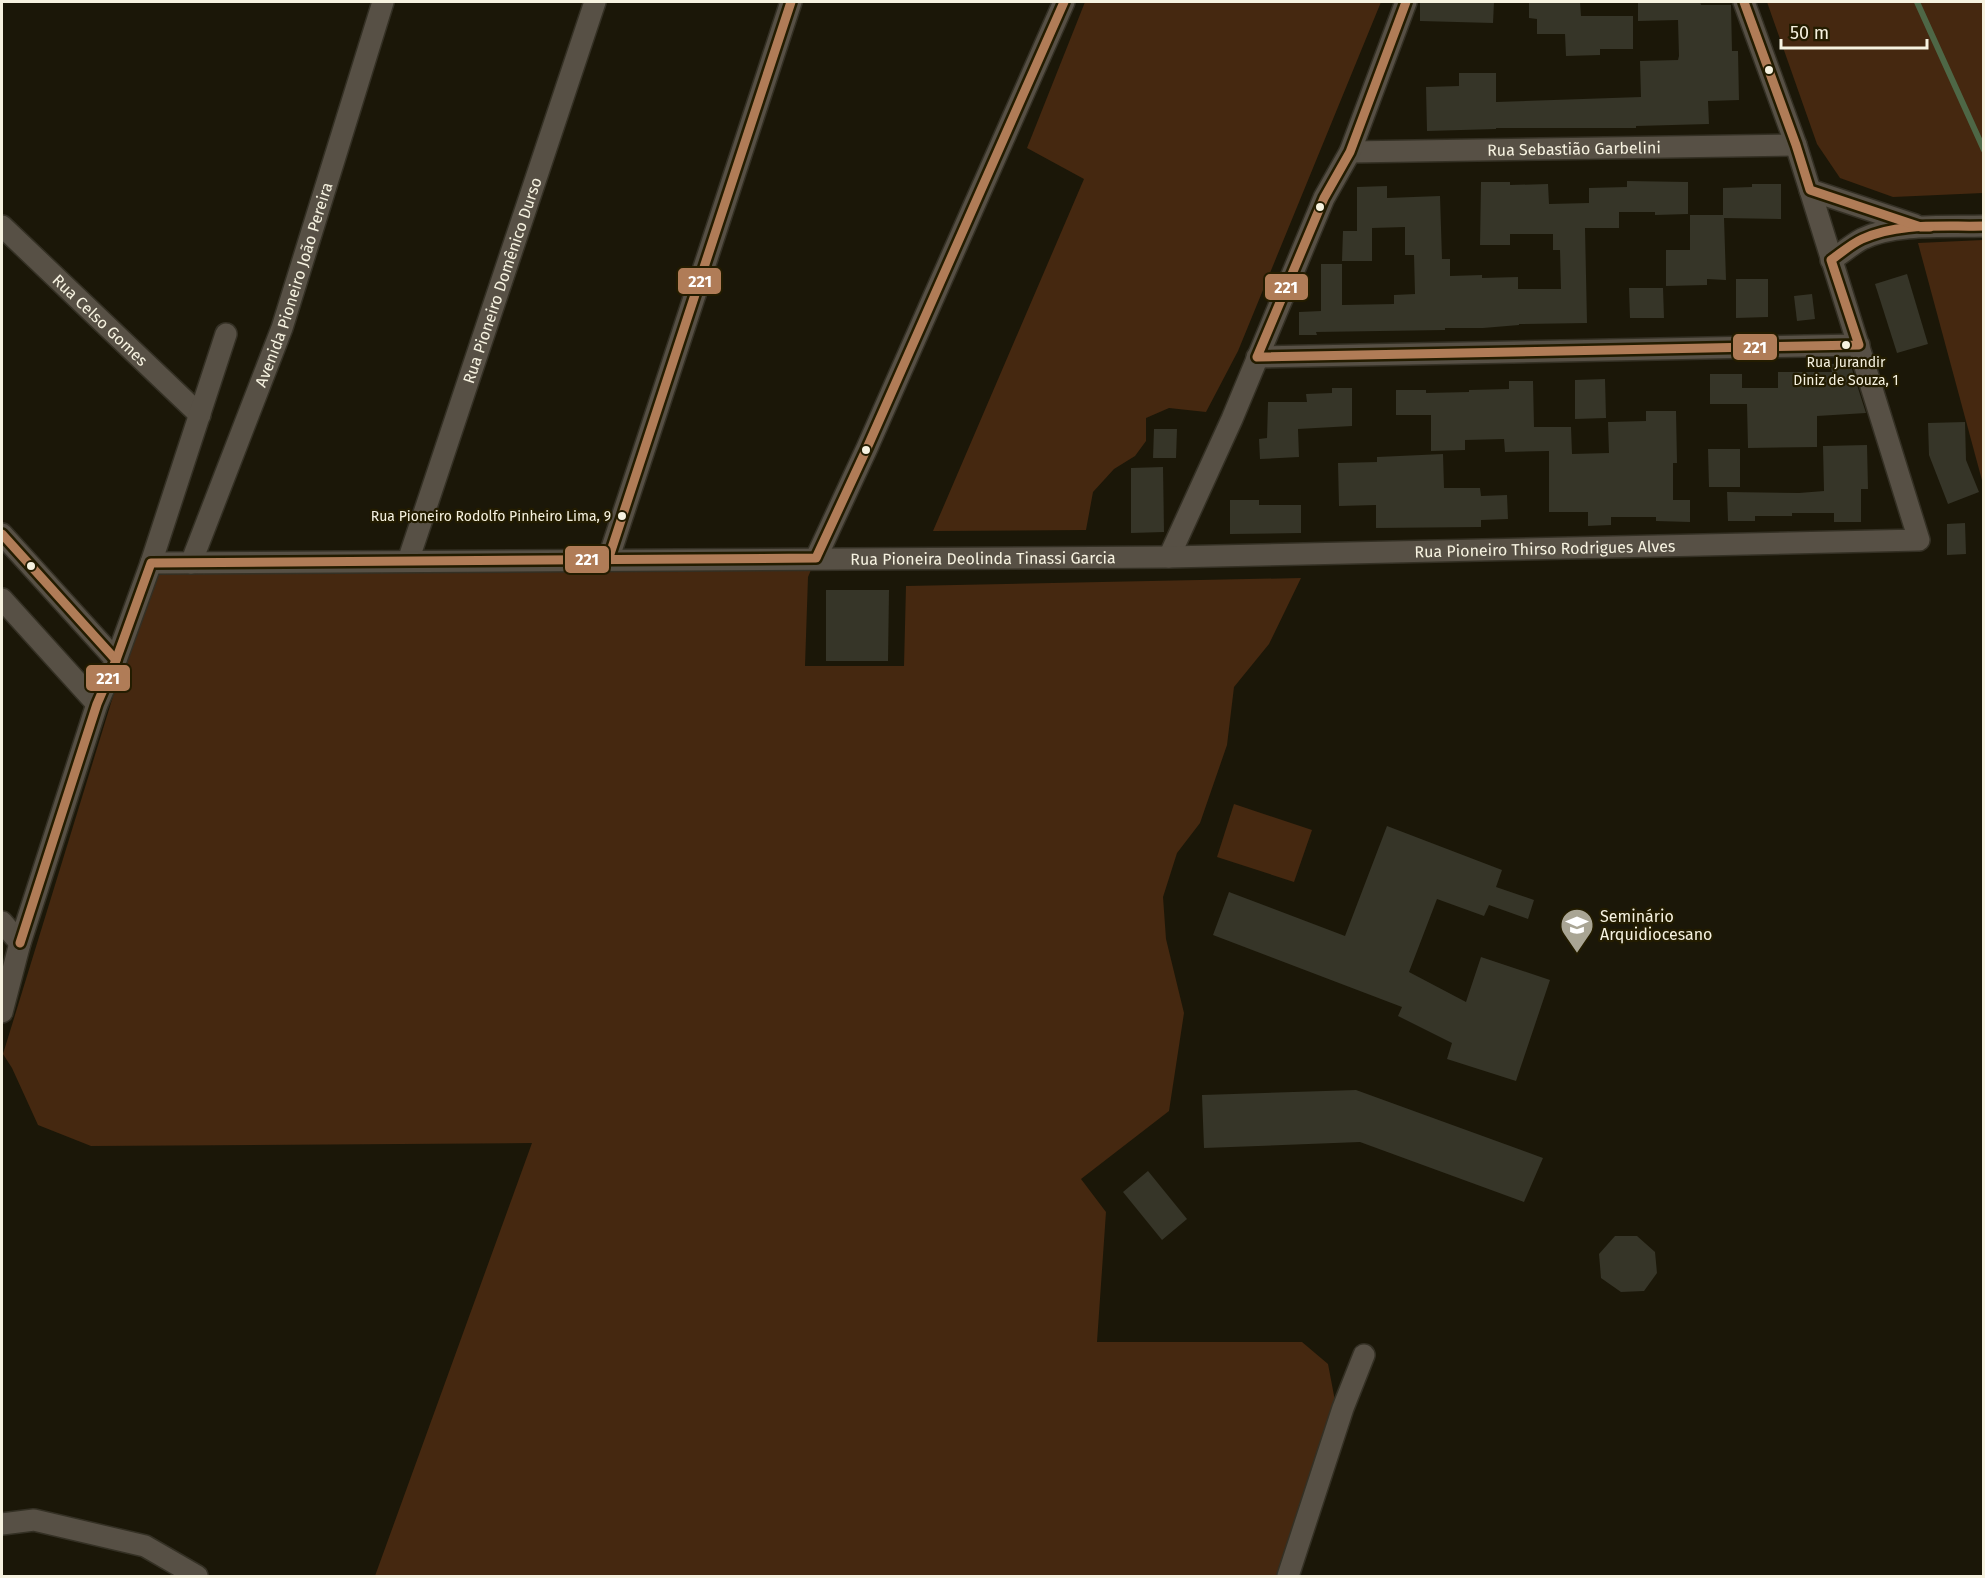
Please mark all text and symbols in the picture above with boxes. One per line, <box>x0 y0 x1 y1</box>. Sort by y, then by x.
scale bar <box>1781 12 1926 50</box>
text: 50 m <box>1790 22 1829 44</box>
unlabelled marker <box>1763 64 1775 76</box>
street label: Rua Sebastião Garbelini <box>1487 138 1661 159</box>
street label: Rua Pioneiro Domênico Durso <box>459 175 545 386</box>
street label: Avenida Pioneiro João Pereira <box>251 180 336 390</box>
unlabelled marker <box>1314 201 1326 213</box>
line badge: 221 <box>677 267 722 295</box>
street label: Rua Celso Gomes <box>49 270 152 370</box>
text: 221 <box>688 272 712 291</box>
line badge: 221 <box>1264 273 1309 301</box>
text: 221 <box>1274 278 1298 297</box>
line badge: 221 <box>1732 333 1778 361</box>
text: 221 <box>1743 338 1767 357</box>
marker: Rua Jurandir Diniz de Souza, 1 <box>1840 339 1852 351</box>
place label: Rua Jurandir Diniz de Souza, 1 <box>1793 354 1899 389</box>
unlabelled marker <box>860 444 872 456</box>
place label: Rua Pioneiro Rodolfo Pinheiro Lima, 9 <box>371 508 611 525</box>
marker: Rua Pioneiro Rodolfo Pinheiro Lima, 9 <box>616 510 628 522</box>
street label: Rua Pioneiro Thirso Rodrigues Alves <box>1414 536 1676 561</box>
line badge: 221 <box>564 545 610 574</box>
street label: Rua Pioneira Deolinda Tinassi Garcia <box>850 548 1116 568</box>
text: 221 <box>575 550 599 569</box>
unlabelled marker <box>25 560 37 572</box>
line badge: 221 <box>85 664 131 692</box>
text: 221 <box>96 669 120 688</box>
school or university icon: Seminário Arquidiocesano <box>1559 907 1595 954</box>
place label: Seminário Arquidiocesano <box>1600 907 1712 944</box>

